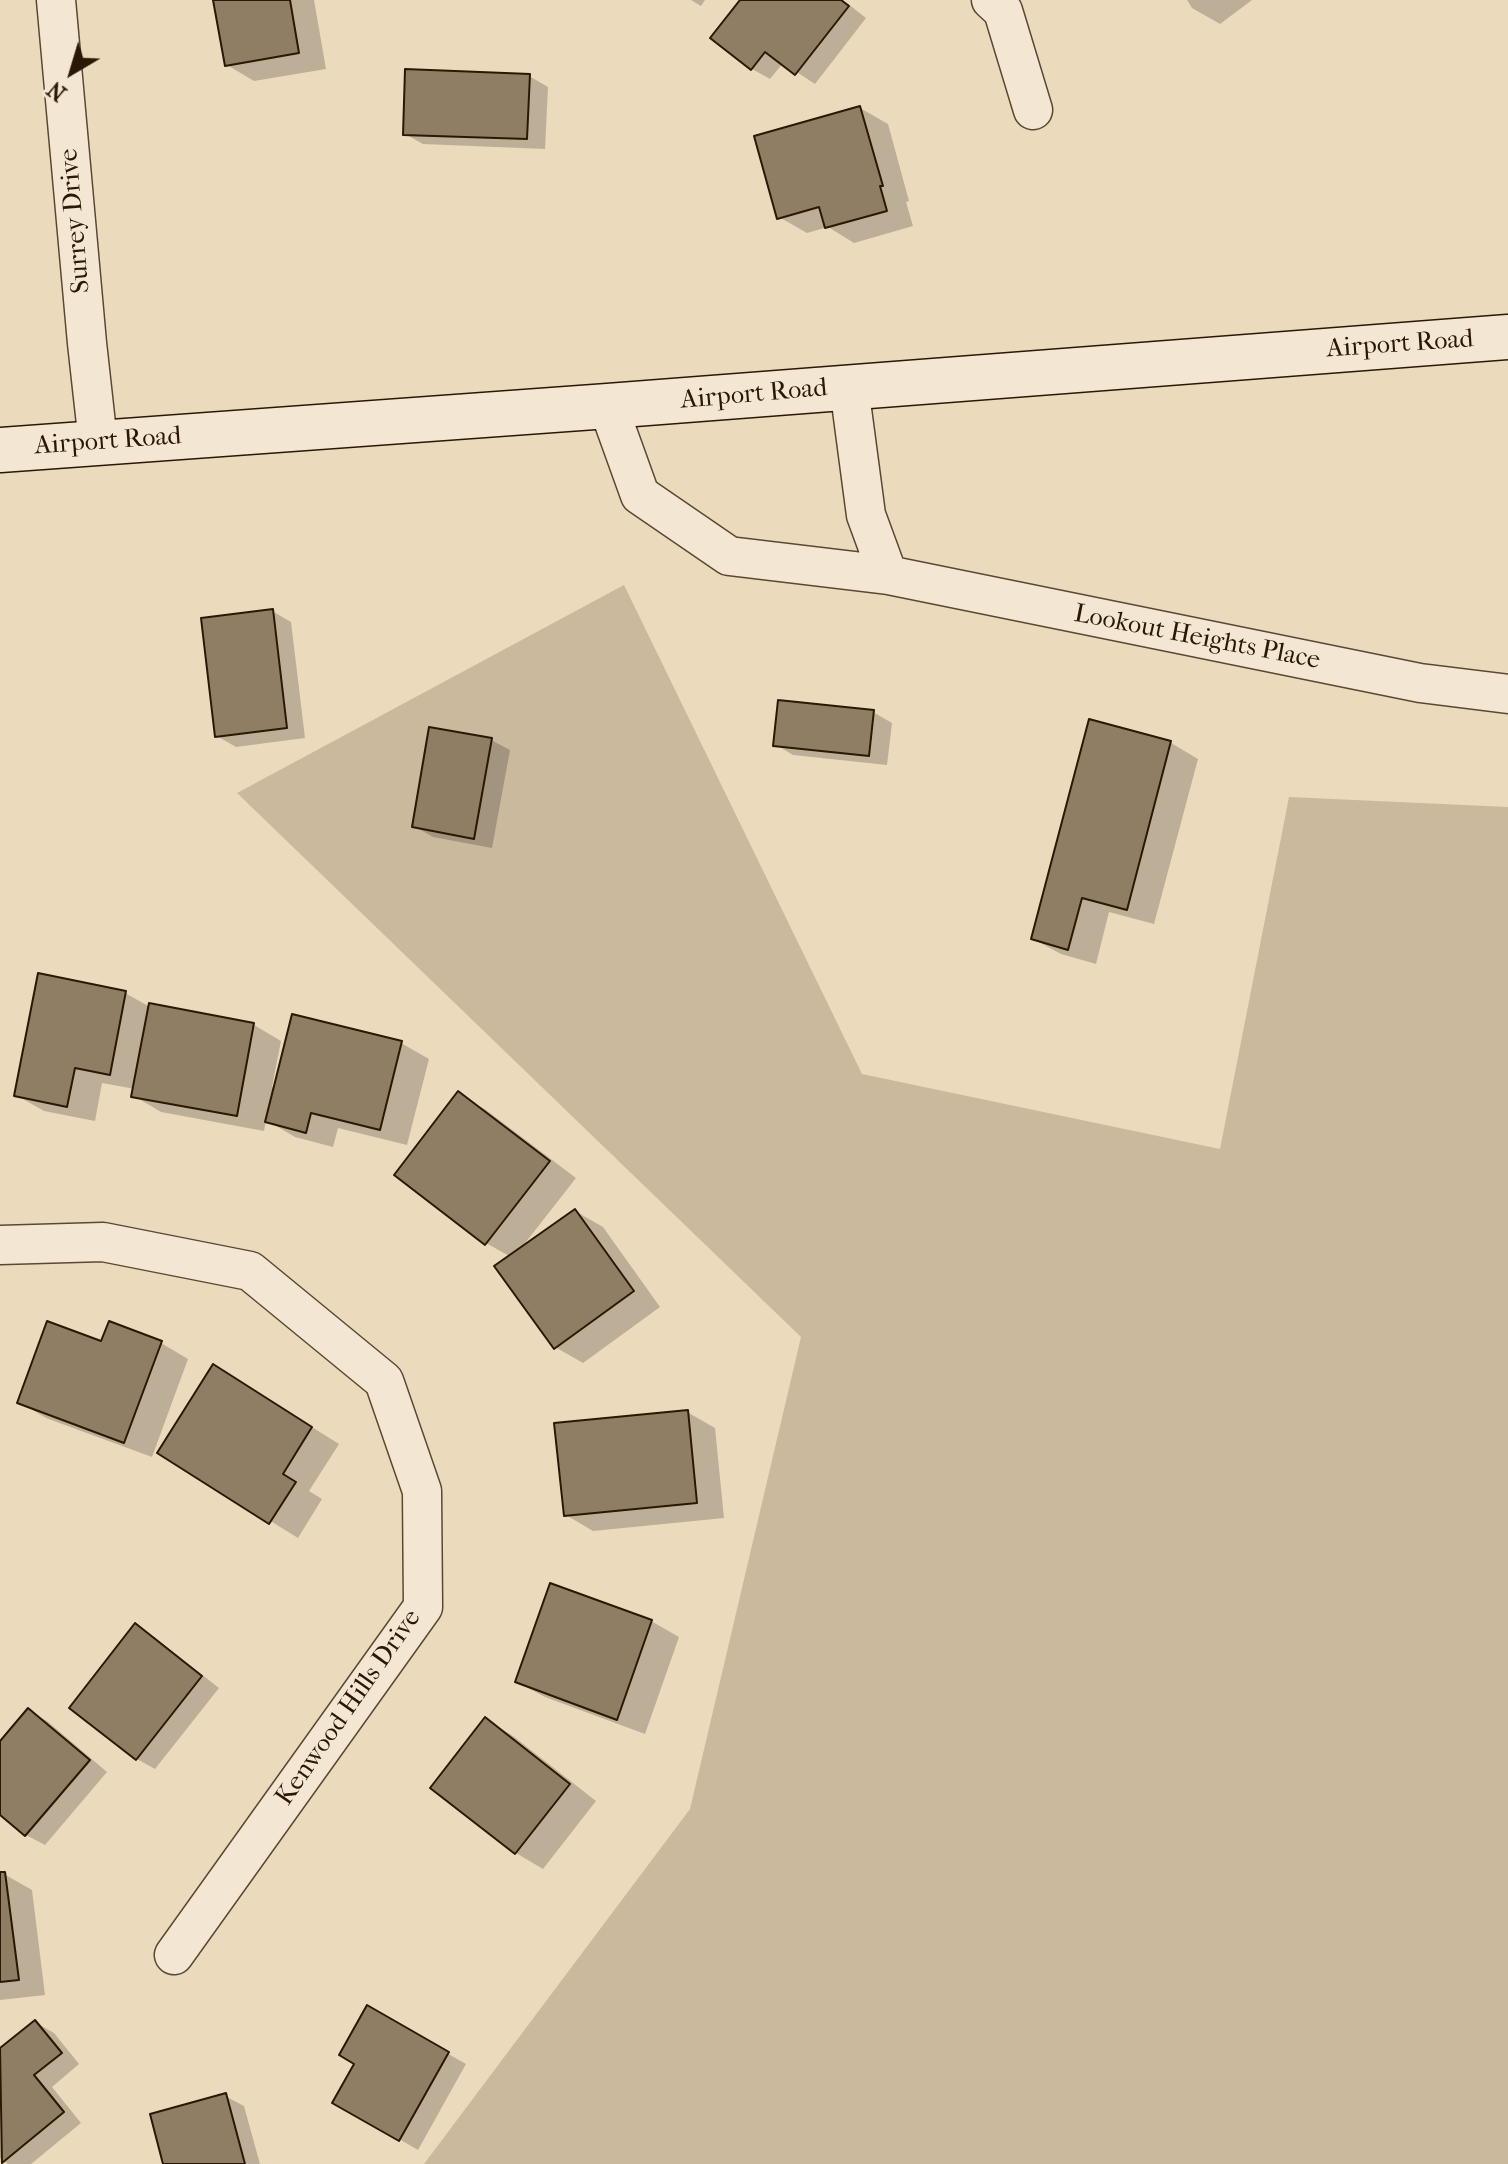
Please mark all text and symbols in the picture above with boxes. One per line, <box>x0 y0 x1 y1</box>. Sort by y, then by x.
north arrow <box>32 32 112 112</box>
text: N <box>43 76 72 106</box>
street label: Surrey Drive <box>54 147 98 295</box>
street label: Airport Road <box>1325 324 1475 366</box>
street label: Airport Road <box>679 373 829 417</box>
street label: Airport Road <box>33 421 183 463</box>
street label: Lookout Heights Place <box>1071 599 1323 677</box>
street label: Kenwood Hills Drive <box>270 1604 428 1812</box>

